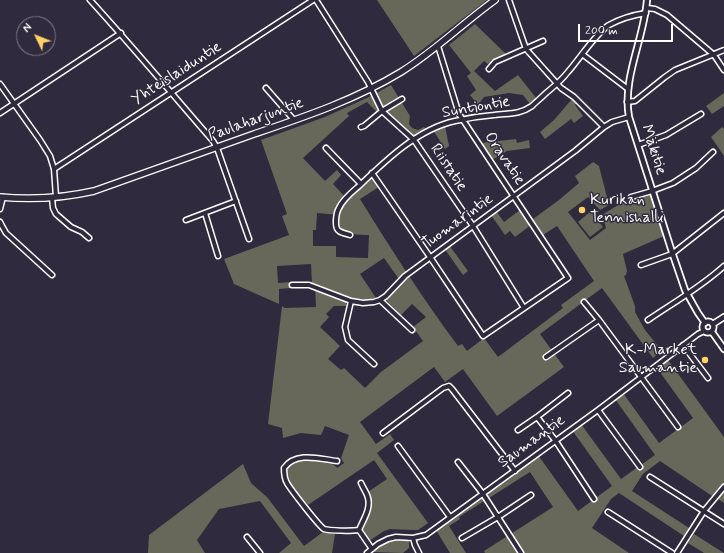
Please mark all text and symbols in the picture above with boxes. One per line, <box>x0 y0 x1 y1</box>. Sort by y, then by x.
north arrow <box>16 16 56 56</box>
scale bar <box>580 16 675 42</box>
text: N <box>20 21 36 36</box>
text: 200 m <box>585 23 618 39</box>
street label: Yhteislaiduntie <box>128 38 226 110</box>
street label: Suntiontie <box>441 93 511 123</box>
street label: Paulaharjuntie <box>206 94 306 146</box>
street label: Mäkitie <box>636 122 670 178</box>
street label: Oravatie <box>479 129 529 189</box>
street label: Riistatie <box>425 141 471 195</box>
street label: Tuomarintie <box>419 190 497 254</box>
place label: Kurikan Tennishalli <box>590 191 664 229</box>
marker: Kurikan Tennishalli <box>577 205 587 215</box>
place label: K-Market Saumantie <box>619 341 697 379</box>
marker: K-Market Saumantie <box>700 355 710 365</box>
street label: Saumantie <box>495 411 569 473</box>

